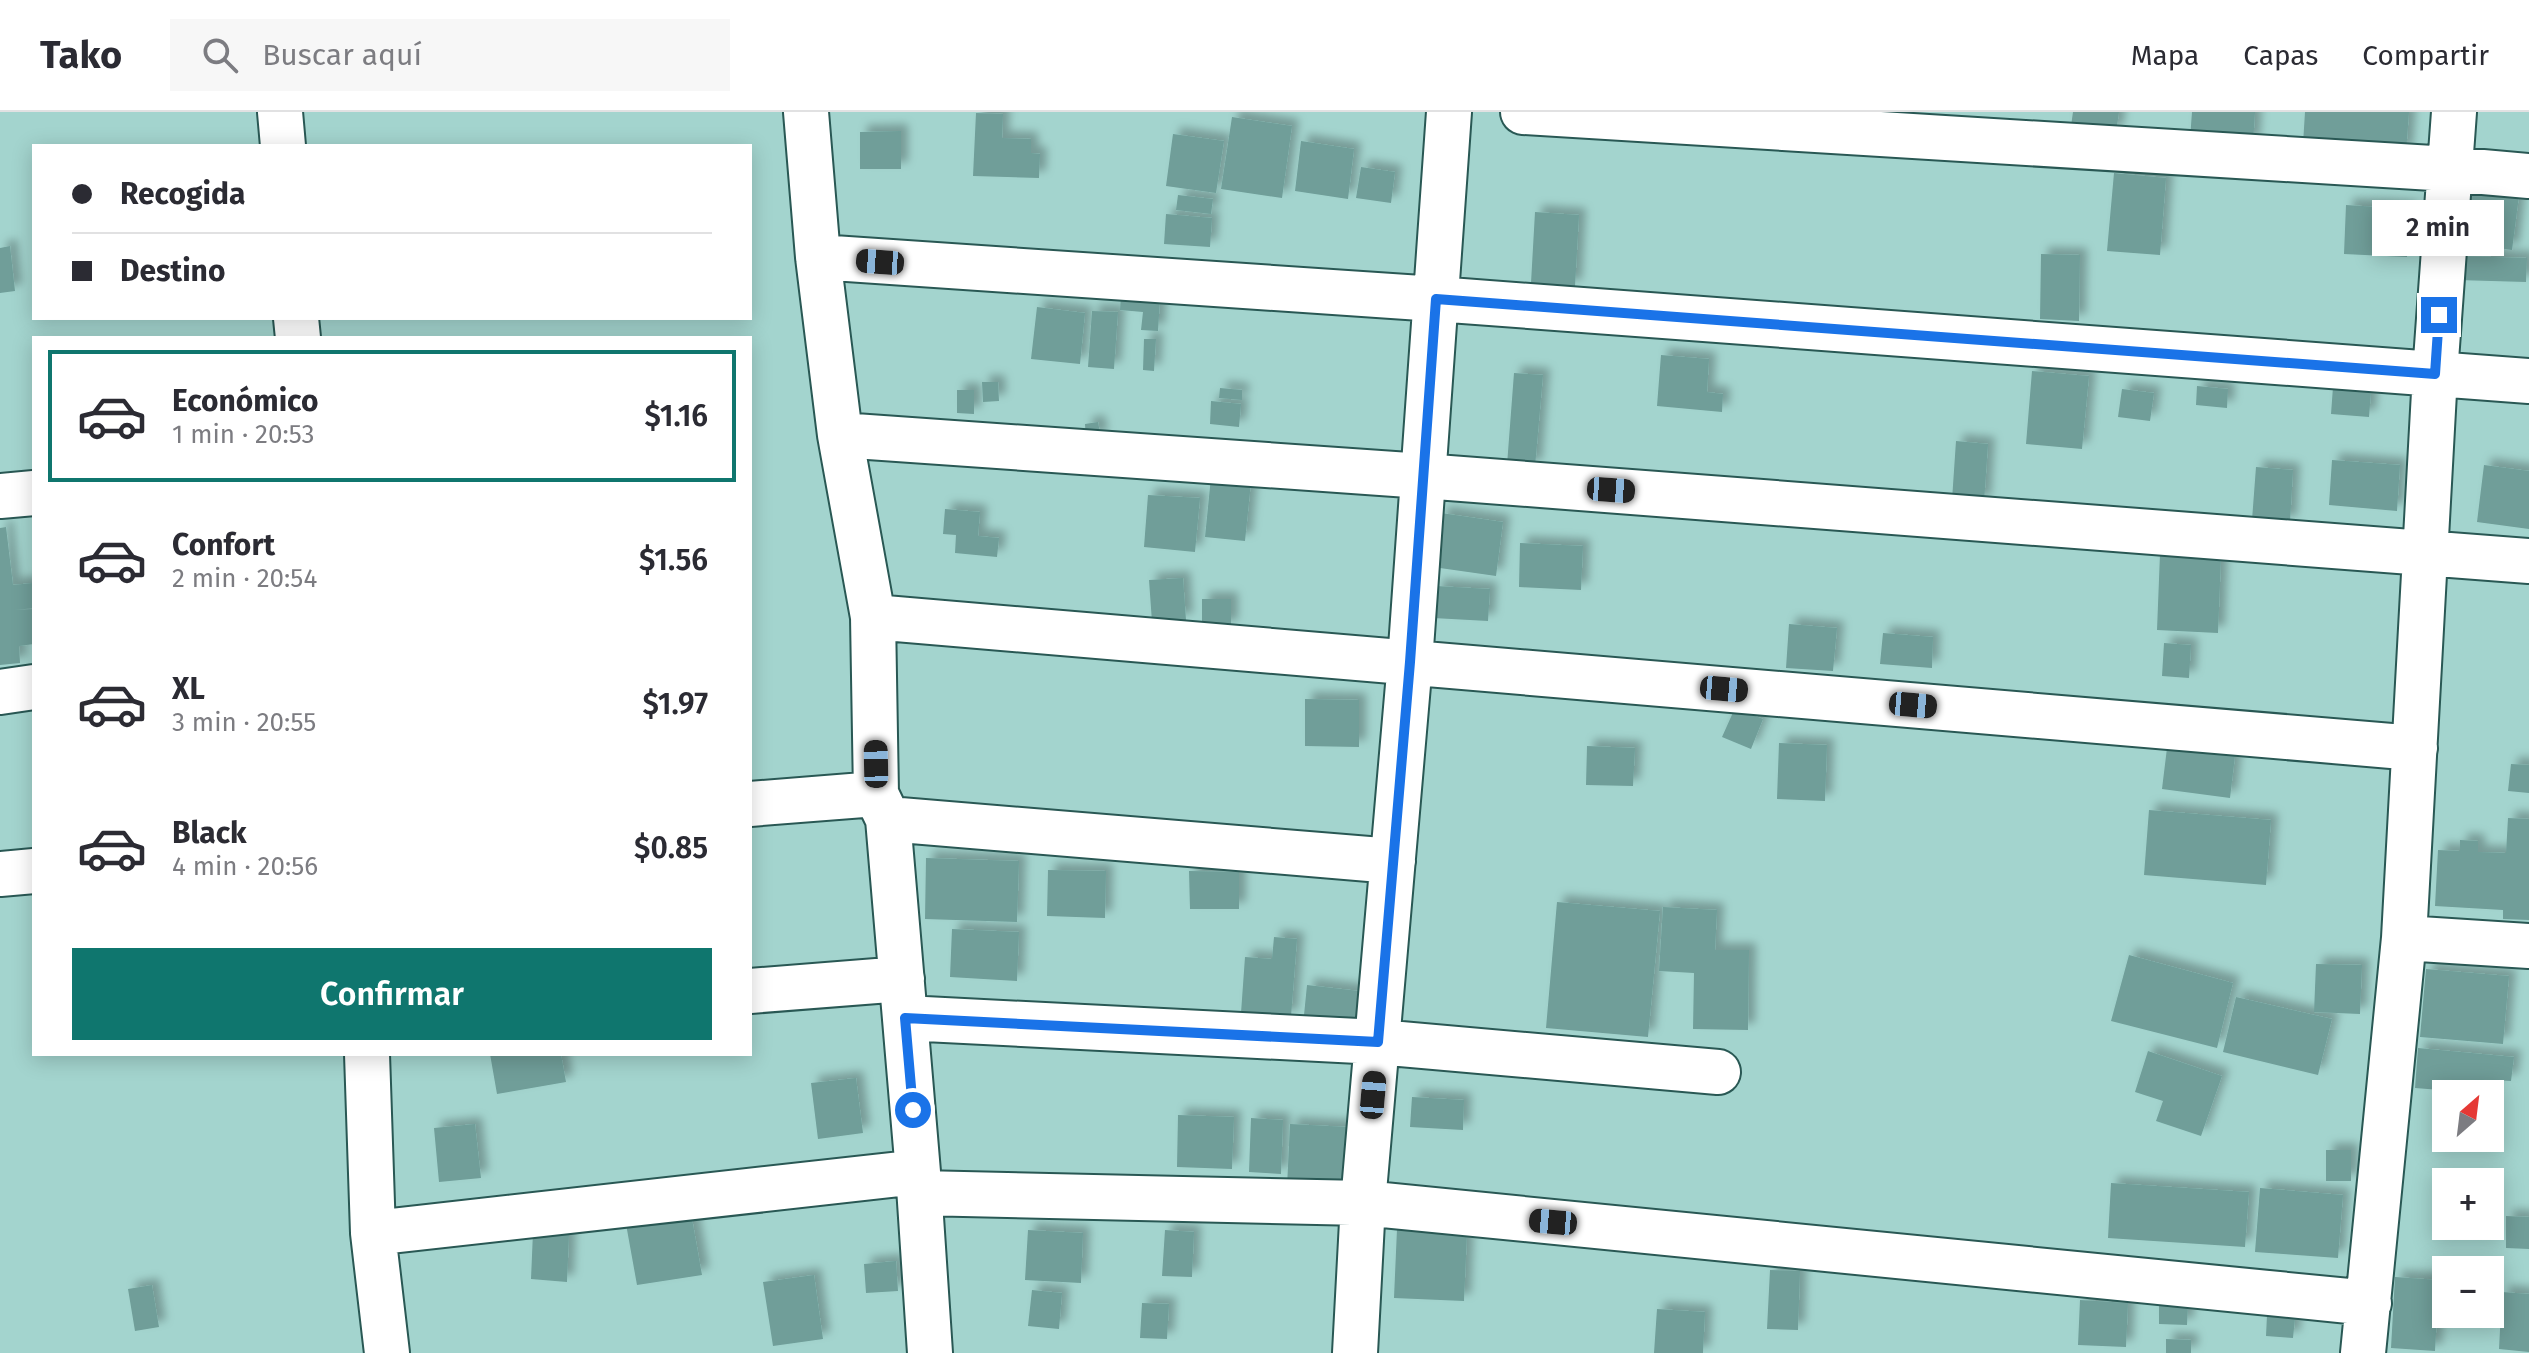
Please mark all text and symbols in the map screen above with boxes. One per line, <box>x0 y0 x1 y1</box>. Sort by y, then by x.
search box <box>170 19 730 91</box>
text: Tako <box>40 32 122 78</box>
icon: search <box>198 33 242 77</box>
text: Buscar aquí <box>262 37 422 73</box>
text: Mapa <box>2131 39 2199 72</box>
text: Capas <box>2243 39 2318 72</box>
text: Compartir <box>2362 39 2489 72</box>
text: Recogida <box>120 176 245 212</box>
callout: 2 min <box>2373 199 2505 255</box>
text: 2 min <box>2406 212 2470 243</box>
car <box>855 248 905 276</box>
text: Destino <box>120 253 225 289</box>
route end <box>2421 297 2457 333</box>
icon: car <box>76 380 148 452</box>
text: Económico <box>172 383 318 419</box>
text: $1.16 <box>644 398 708 434</box>
text: 1 min · 20:53 <box>172 419 315 450</box>
car <box>1586 476 1636 504</box>
icon: car <box>76 524 148 596</box>
text: Confort <box>172 527 275 563</box>
text: $1.56 <box>639 542 708 578</box>
text: 2 min · 20:54 <box>172 563 317 594</box>
icon: car <box>76 668 148 740</box>
text: XL <box>172 671 205 707</box>
car <box>1699 675 1749 703</box>
text: $1.97 <box>642 686 708 722</box>
car <box>1888 691 1938 719</box>
text: 3 min · 20:55 <box>172 707 316 738</box>
car <box>864 740 888 788</box>
icon: car <box>76 812 148 884</box>
text: Black <box>172 815 247 851</box>
text: $0.85 <box>634 830 708 866</box>
text: 4 min · 20:56 <box>172 851 318 882</box>
button: Confirmar <box>72 948 712 1040</box>
car <box>1359 1070 1387 1120</box>
north arrow <box>2432 1080 2504 1152</box>
map controls <box>2432 1080 2504 1328</box>
route start <box>895 1092 931 1128</box>
button: + <box>2432 1168 2504 1240</box>
car <box>1528 1208 1578 1236</box>
button: − <box>2432 1256 2504 1328</box>

